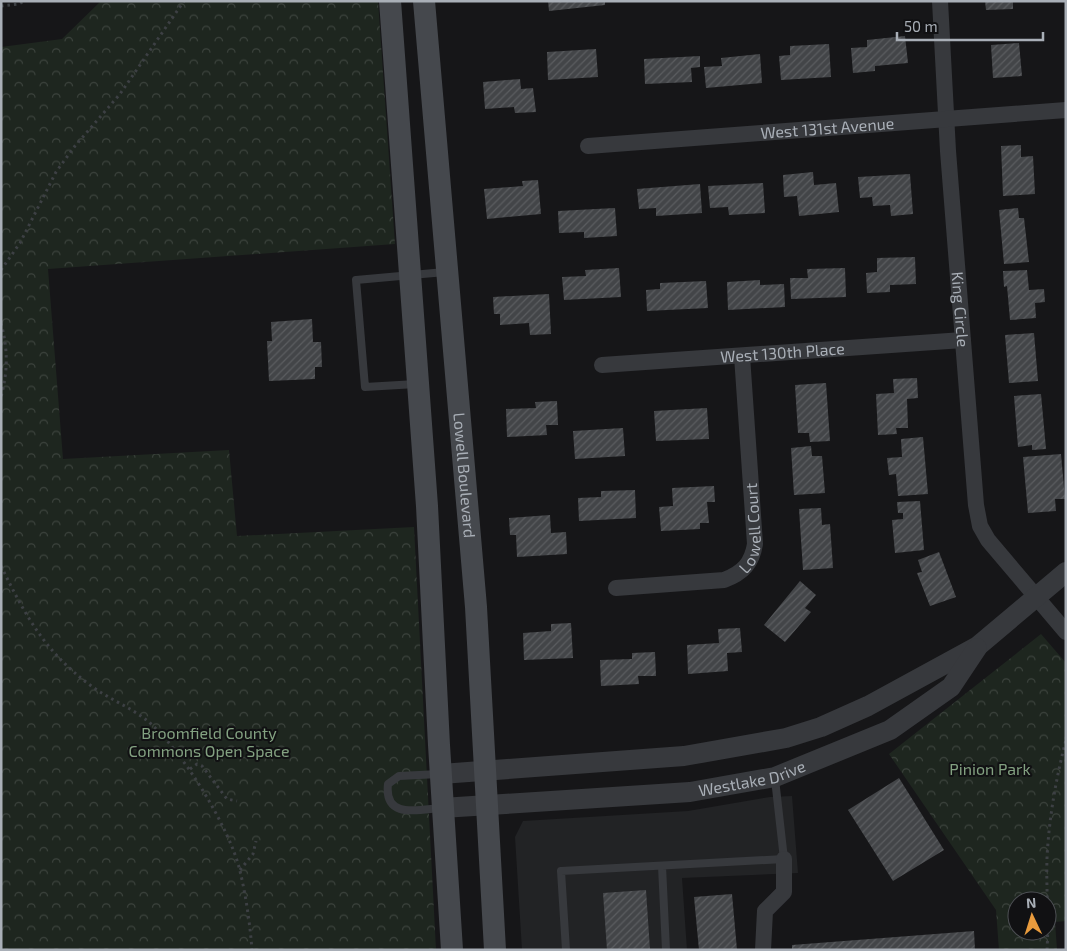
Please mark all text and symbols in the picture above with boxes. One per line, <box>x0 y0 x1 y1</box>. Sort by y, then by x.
scale bar <box>897 10 1043 42</box>
text: 50 m <box>904 17 938 35</box>
street label: West 131st Avenue <box>760 113 895 142</box>
street label: King Circle <box>949 271 973 348</box>
street label: West 130th Place <box>720 338 845 366</box>
street label: Lowell Boulevard <box>450 412 480 539</box>
street label: Lowell Court <box>734 482 764 577</box>
park label: Broomfield County Commons Open Space <box>128 723 290 760</box>
street label: Westlake Drive <box>697 756 808 799</box>
park label: Pinion Park <box>949 759 1031 778</box>
north arrow <box>1007 891 1057 941</box>
text: N <box>1025 894 1037 911</box>

